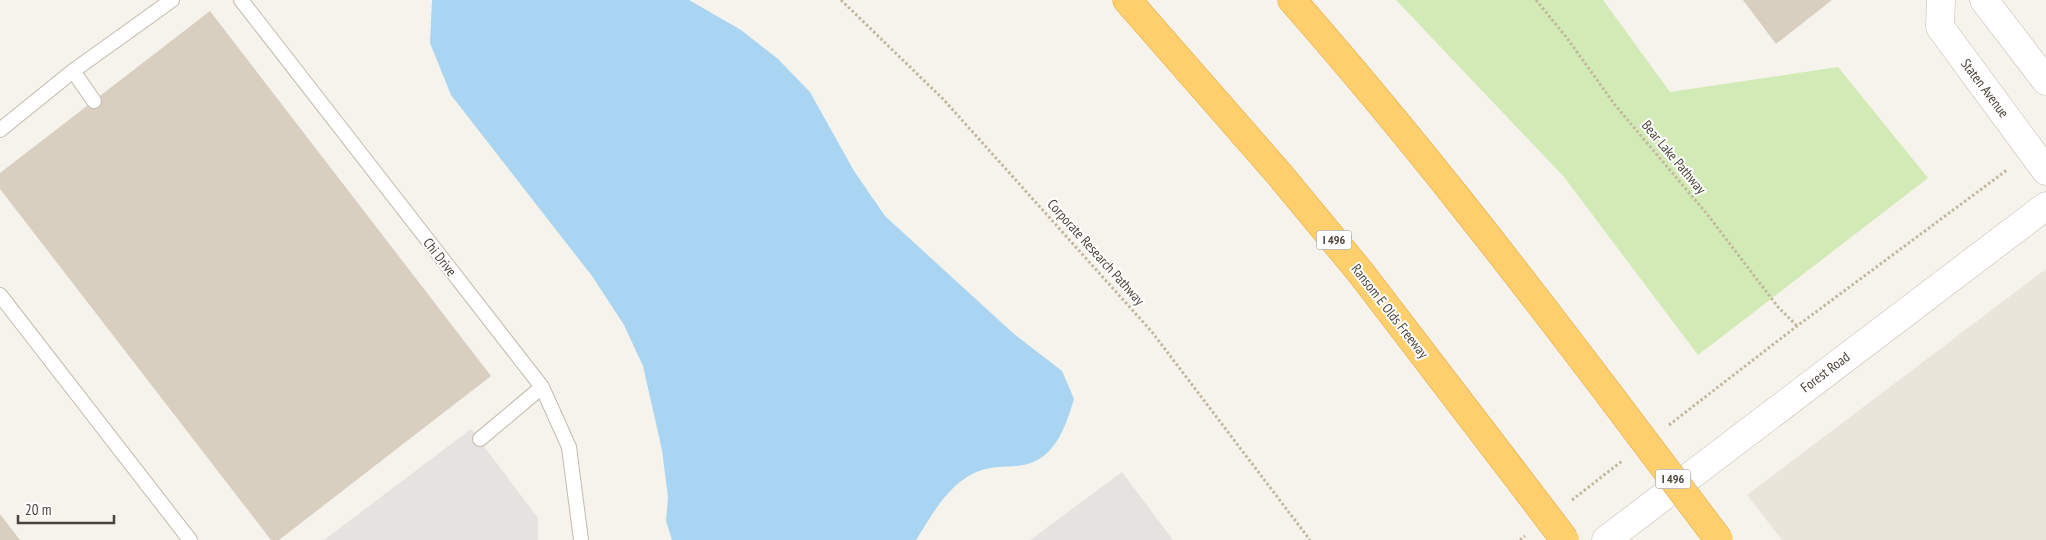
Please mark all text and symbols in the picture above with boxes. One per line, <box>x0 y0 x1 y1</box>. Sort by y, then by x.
street label: Staten Avenue <box>1957 55 2013 121</box>
street label: Bear Lake Pathway <box>1638 116 1711 198</box>
street label: Corporate Research Pathway <box>1044 195 1149 309</box>
road number: I 496 <box>1316 230 1352 250</box>
street label: Chi Drive <box>419 234 461 280</box>
street label: Ransom E Olds Freeway <box>1347 260 1433 362</box>
street label: Forest Road <box>1797 348 1853 396</box>
road number: I 496 <box>1656 469 1690 488</box>
scale bar <box>18 492 114 524</box>
text: 20 m <box>25 500 51 519</box>

